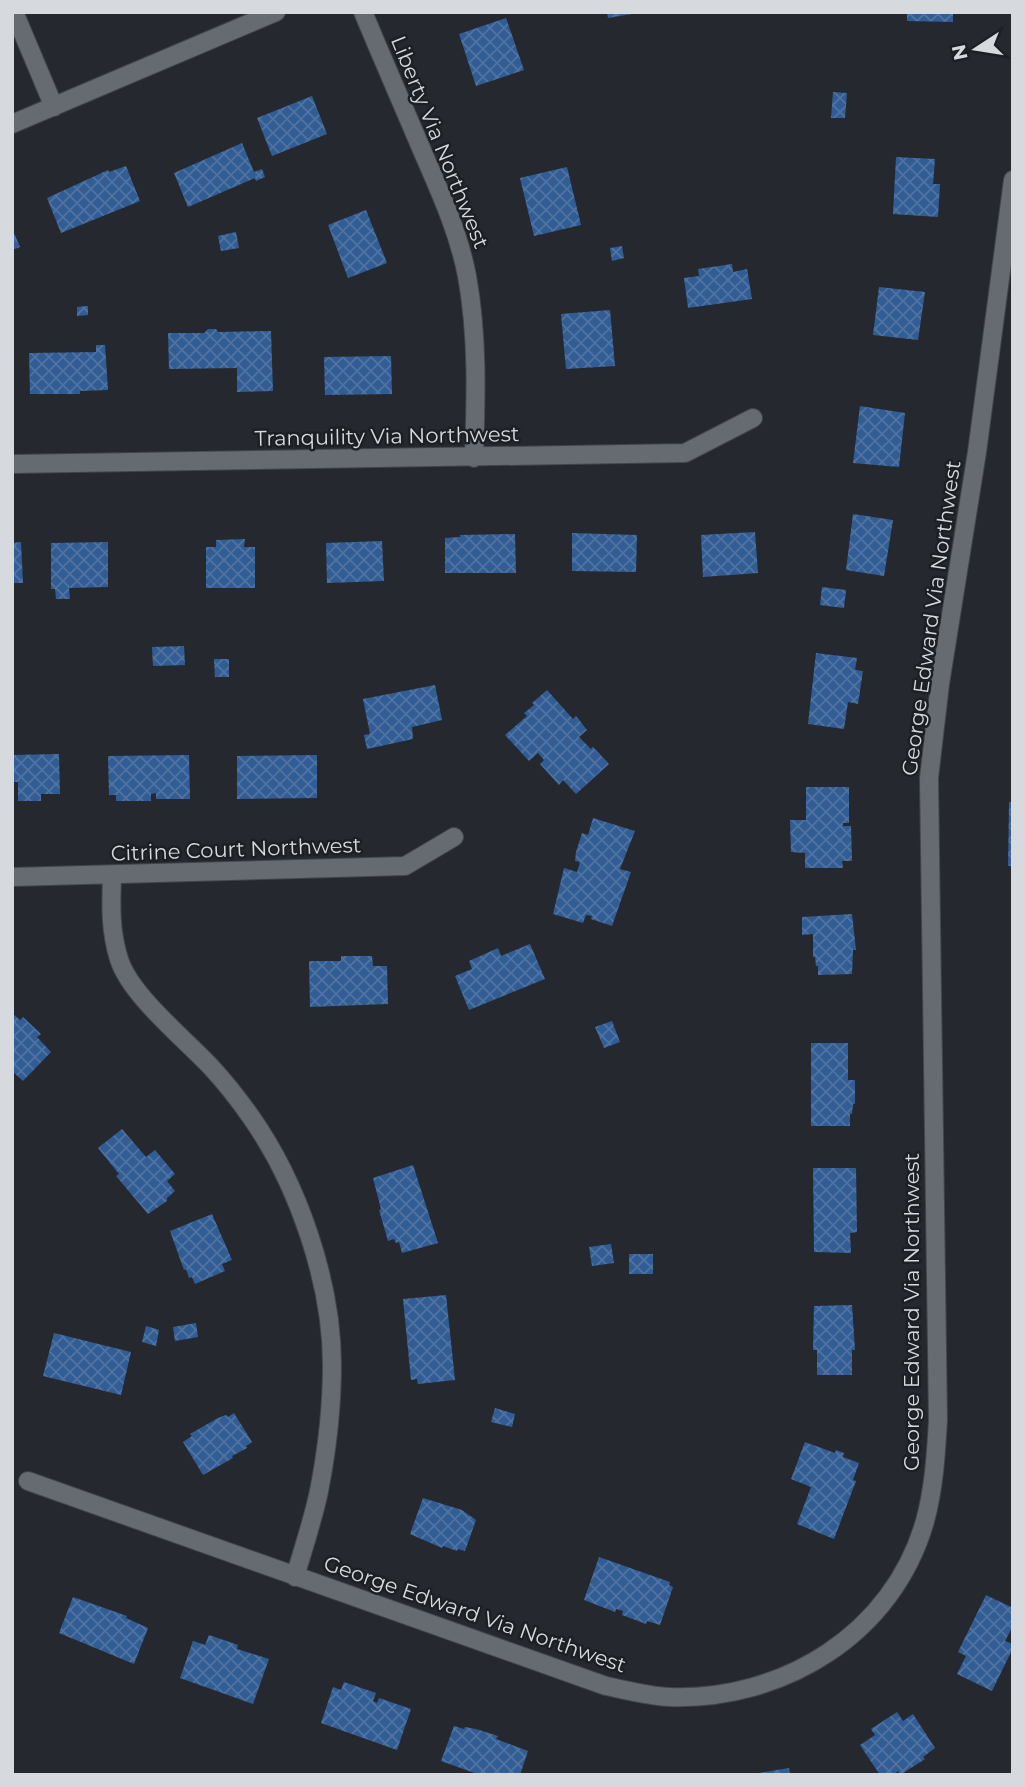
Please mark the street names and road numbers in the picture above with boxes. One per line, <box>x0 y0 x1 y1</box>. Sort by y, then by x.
street label: Liberty Via Northwest <box>386 32 494 252</box>
street label: Tranquility Via Northwest <box>254 421 520 451</box>
street label: George Edward Via Northwest <box>896 459 966 777</box>
street label: Citrine Court Northwest <box>110 832 362 866</box>
street label: George Edward Via Northwest <box>899 1153 924 1471</box>
street label: George Edward Via Northwest <box>321 1550 629 1678</box>

